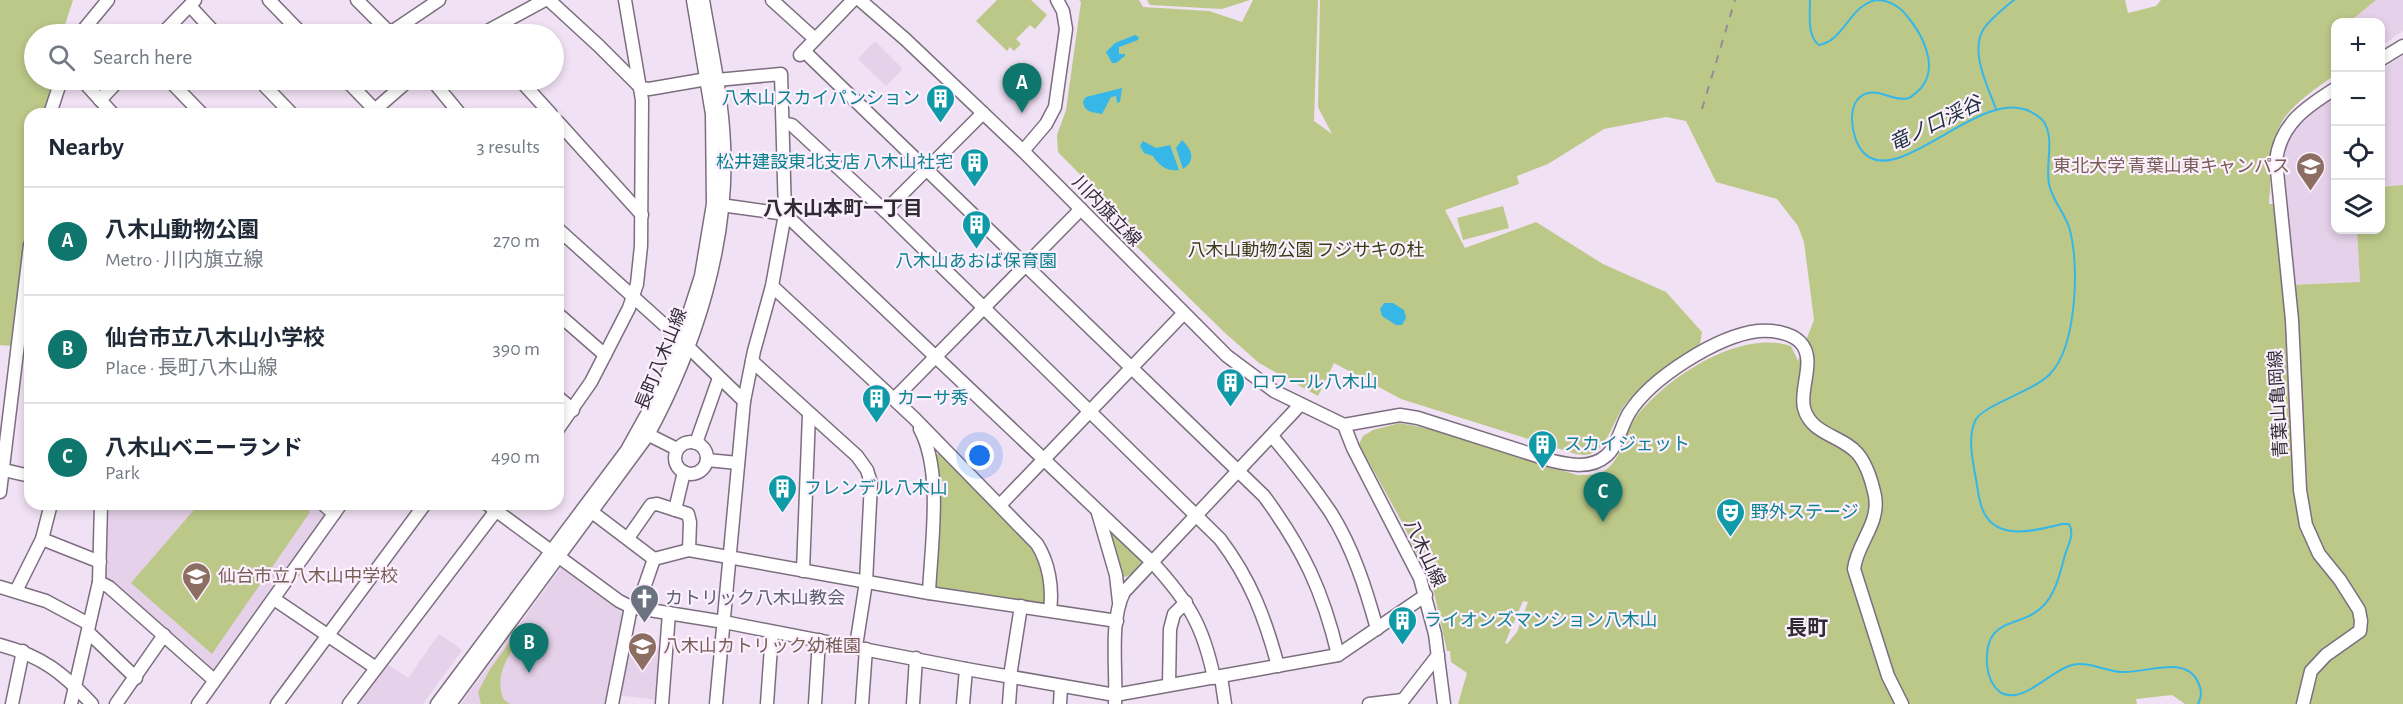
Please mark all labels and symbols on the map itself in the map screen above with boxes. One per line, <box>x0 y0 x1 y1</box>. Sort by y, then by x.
pin: A <box>1002 63 1042 113</box>
building icon: 八木山スカイパンション <box>925 82 957 124</box>
place label: 八木山スカイパンション <box>721 89 920 108</box>
water label: 竜ノ口渓谷 <box>1886 91 1987 155</box>
building icon: 松井建設東北支店 八木山社宅 <box>958 146 990 188</box>
school or university icon: 東北大学 青葉山東キャンパス <box>2295 150 2327 192</box>
place label: 松井建設東北支店 八木山社宅 <box>716 152 953 172</box>
place label: 東北大学 青葉山東キャンパス <box>2053 156 2290 176</box>
street label: 川内旗立線 <box>1069 172 1145 250</box>
district label: 八木山本町一丁目 <box>763 198 923 219</box>
building icon: 八木山あおば保育園 <box>960 208 992 250</box>
park label: 八木山動物公園 フジサキの杜 <box>1188 240 1424 260</box>
place label: 八木山あおば保育園 <box>895 252 1057 271</box>
street label: 長町八木山線 <box>631 305 691 413</box>
street label: 青葉山亀岡線 <box>2265 350 2291 458</box>
building icon: ロワール八木山 <box>1215 366 1247 408</box>
place label: ロワール八木山 <box>1252 373 1378 392</box>
building icon: カーサ秀 <box>860 382 892 424</box>
place label: カーサ秀 <box>897 388 969 408</box>
building icon: スカイジェット <box>1527 428 1559 470</box>
place label: スカイジェット <box>1564 435 1690 454</box>
your location <box>965 441 994 470</box>
building icon: フレンデル八木山 <box>767 472 799 514</box>
pin: C <box>1584 472 1622 522</box>
place label: フレンデル八木山 <box>804 478 948 498</box>
theatre icon: 野外ステージ <box>1714 496 1746 538</box>
place label: 野外ステージ <box>1751 502 1859 522</box>
street label: 八木山線 <box>1401 516 1449 590</box>
school or university icon: 仙台市立八木山中学校 <box>181 560 213 602</box>
place label: 仙台市立八木山中学校 <box>218 566 398 586</box>
church icon: カトリック八木山教会 <box>628 582 660 624</box>
place label: カトリック八木山教会 <box>665 588 845 608</box>
building icon: ライオンズマンション八木山 <box>1387 604 1419 646</box>
place label: ライオンズマンション八木山 <box>1424 610 1658 630</box>
district label: 長町 <box>1786 618 1828 639</box>
pin: B <box>510 624 548 673</box>
school or university icon: 八木山カトリック幼稚園 <box>626 630 658 672</box>
place label: 八木山カトリック幼稚園 <box>663 636 861 656</box>

